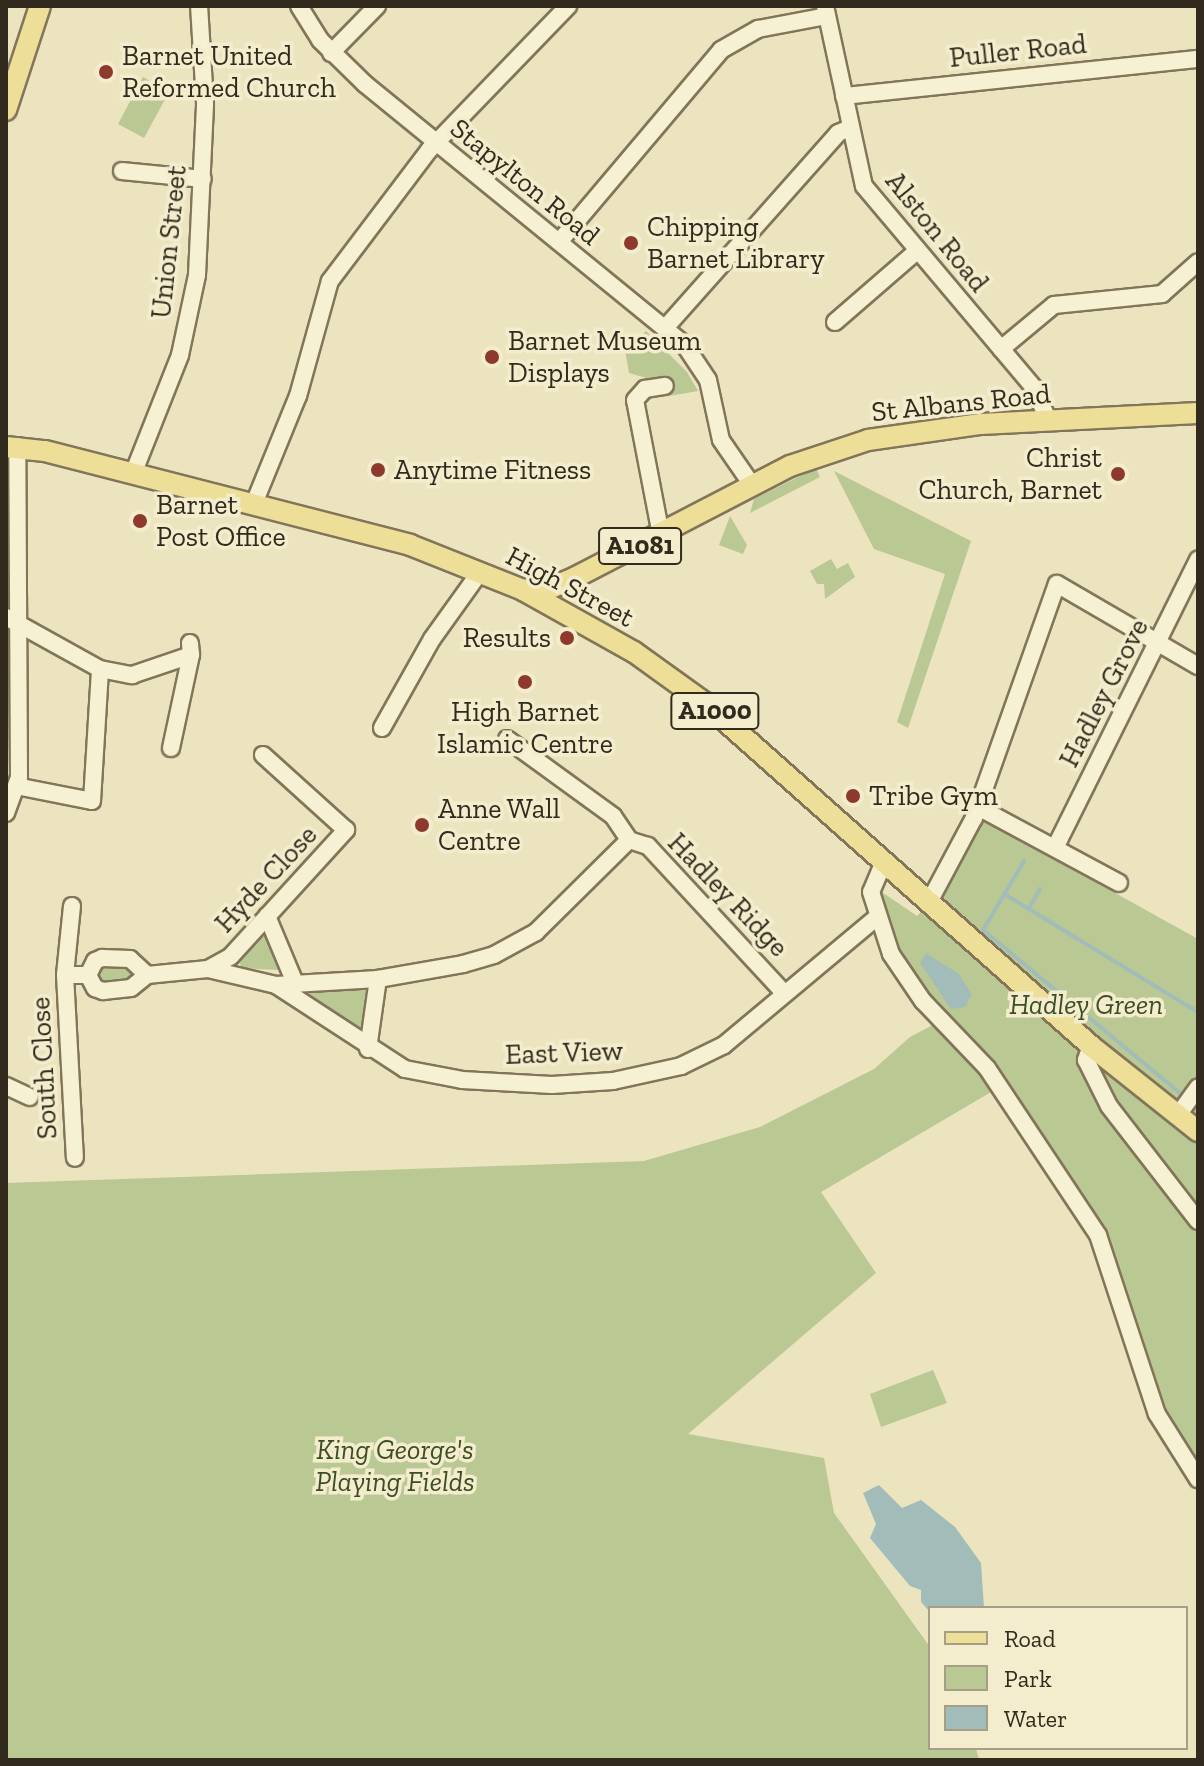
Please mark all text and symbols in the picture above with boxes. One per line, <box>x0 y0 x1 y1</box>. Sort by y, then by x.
street label: Puller Road <box>948 27 1088 75</box>
place label: Barnet United Reformed Church <box>122 39 336 105</box>
marker: Barnet United Reformed Church <box>97 63 115 81</box>
street label: Stapylton Road <box>444 112 606 252</box>
street label: Union Street <box>144 164 194 320</box>
street label: Alston Road <box>878 165 996 299</box>
place label: Chipping Barnet Library <box>647 210 825 276</box>
marker: Chipping Barnet Library <box>622 234 640 252</box>
place label: Barnet Museum Displays <box>508 324 701 390</box>
marker: Barnet Museum Displays <box>483 348 501 366</box>
street label: St Albans Road <box>869 377 1053 429</box>
place label: Christ Church, Barnet <box>918 441 1102 507</box>
place label: Anytime Fitness <box>394 453 591 487</box>
marker: Anytime Fitness <box>369 461 387 479</box>
marker: Christ Church, Barnet <box>1109 465 1127 483</box>
place label: Barnet Post Office <box>156 488 286 554</box>
marker: Barnet Post Office <box>131 512 149 530</box>
road number: A1081 <box>598 524 682 568</box>
street label: High Street <box>500 539 640 635</box>
street label: Hadley Grove <box>1052 613 1156 773</box>
place label: Results <box>463 621 551 655</box>
marker: Results <box>558 629 576 647</box>
marker: High Barnet Islamic Centre <box>516 673 534 691</box>
road number: A1000 <box>669 689 761 733</box>
place label: High Barnet Islamic Centre <box>437 695 613 761</box>
place label: Tribe Gym <box>869 779 998 813</box>
marker: Tribe Gym <box>844 787 862 805</box>
place label: Anne Wall Centre <box>438 792 561 858</box>
marker: Anne Wall Centre <box>413 816 431 834</box>
street label: Hyde Close <box>208 818 324 940</box>
street label: Hadley Ridge <box>661 826 795 964</box>
park label: Hadley Green <box>1009 988 1163 1022</box>
street label: South Close <box>23 996 65 1140</box>
street label: East View <box>504 1034 624 1072</box>
park label: King George's Playing Fields <box>315 1433 475 1499</box>
legend <box>928 1606 1188 1750</box>
text: Road <box>1004 1624 1056 1653</box>
text: Park <box>1004 1664 1052 1693</box>
text: Water <box>1004 1704 1067 1733</box>

